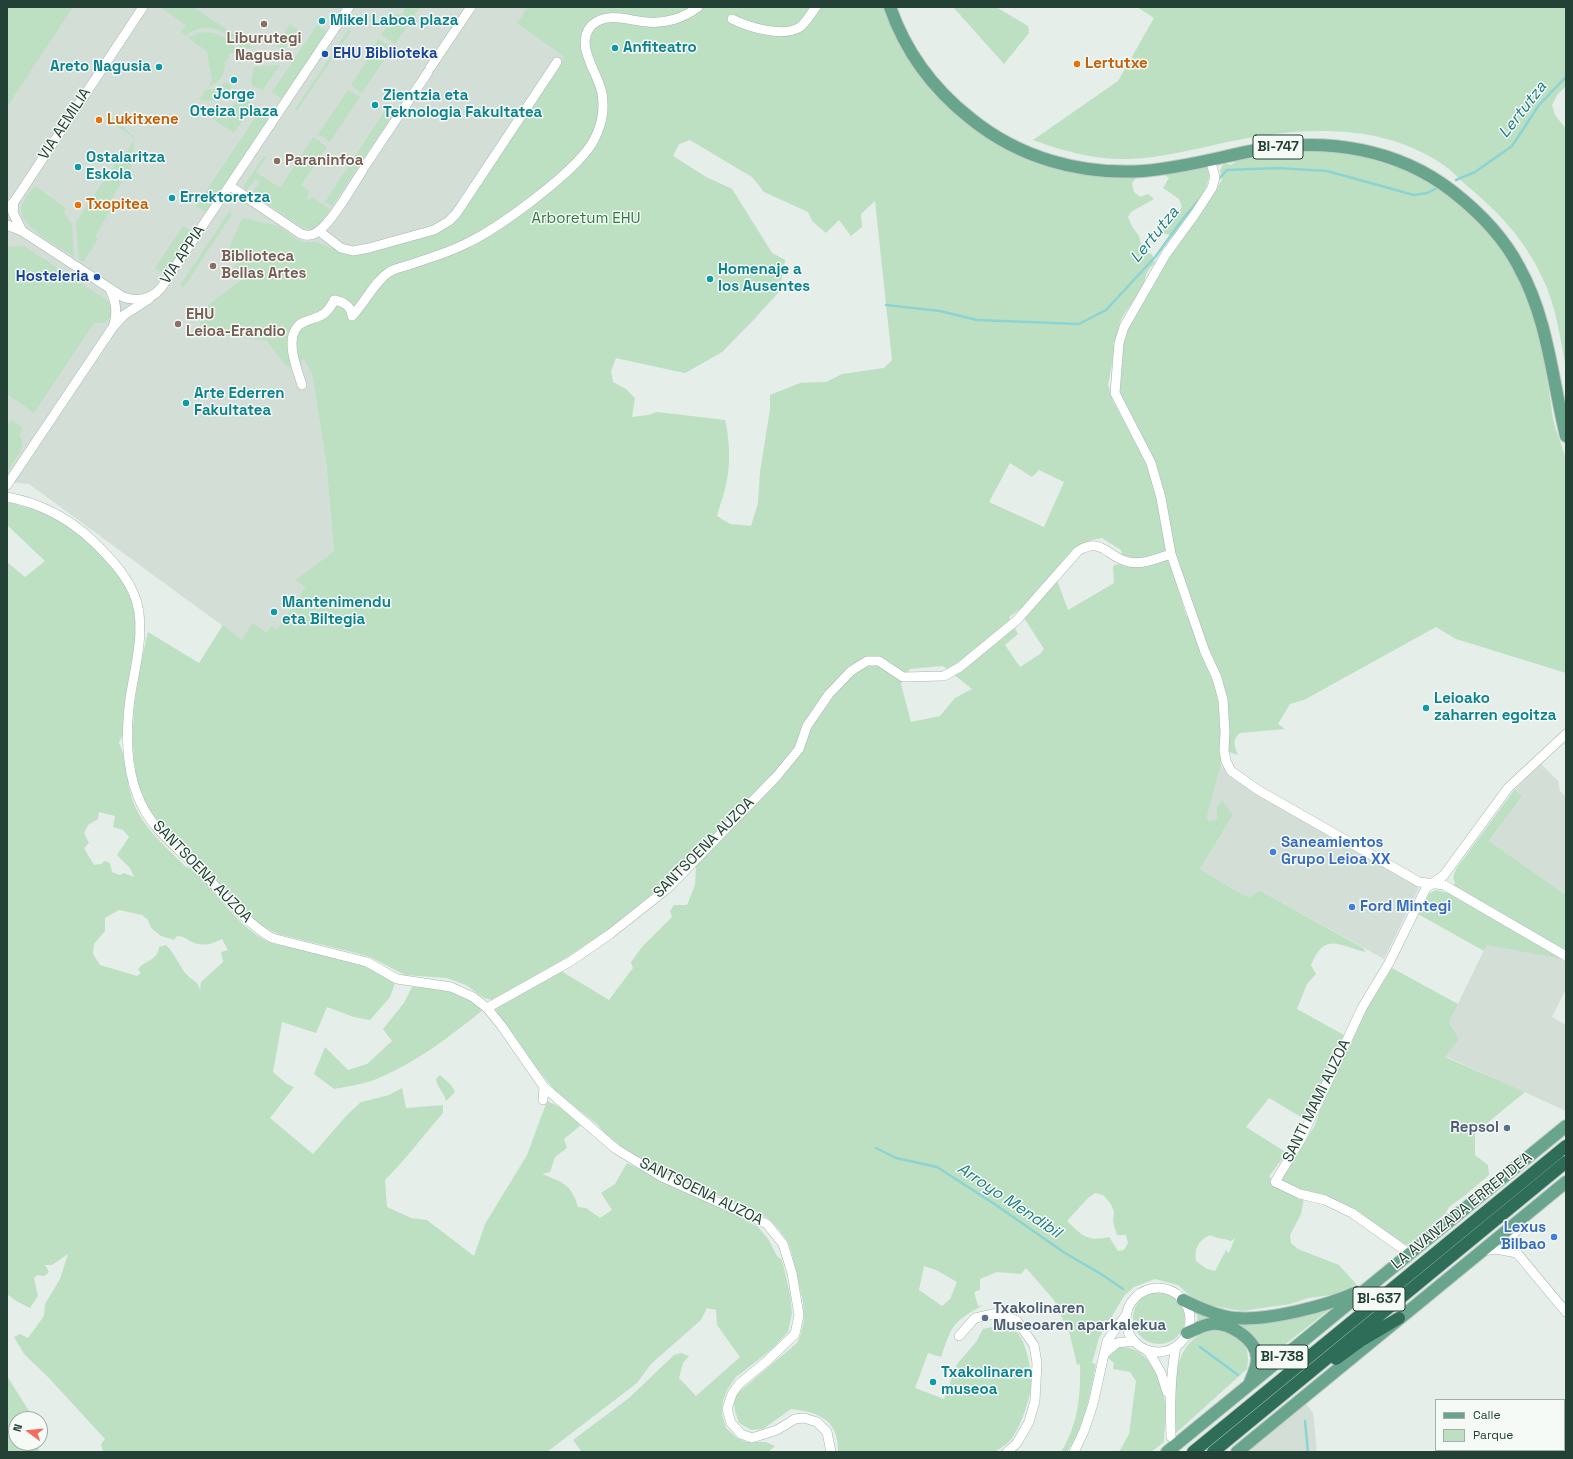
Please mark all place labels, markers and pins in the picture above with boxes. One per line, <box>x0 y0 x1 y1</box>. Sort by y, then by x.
place label: Mikel Laboa plaza <box>330 12 458 30</box>
marker: Mikel Laboa plaza <box>317 16 327 26</box>
marker: Liburutegi Nagusia <box>259 19 269 29</box>
place label: Liburutegi Nagusia <box>227 30 301 65</box>
place label: Anfiteatro <box>623 39 697 57</box>
marker: Anfiteatro <box>610 43 620 53</box>
place label: EHU Biblioteka <box>333 45 438 63</box>
marker: EHU Biblioteka <box>320 49 330 59</box>
place label: Lertutxe <box>1085 55 1148 73</box>
place label: Areto Nagusia <box>50 58 151 76</box>
marker: Lertutxe <box>1072 59 1082 69</box>
marker: Areto Nagusia <box>154 62 164 72</box>
marker: Jorge Oteiza plaza <box>229 75 239 85</box>
place label: Jorge Oteiza plaza <box>190 86 278 121</box>
place label: Zientzia eta Teknologia Fakultatea <box>383 87 542 122</box>
marker: Zientzia eta Teknologia Fakultatea <box>370 100 380 110</box>
place label: Lukitxene <box>107 111 179 129</box>
marker: Lukitxene <box>94 115 104 125</box>
place label: Ostalaritza Eskola <box>86 149 165 184</box>
place label: Paraninfoa <box>285 152 363 170</box>
marker: Paraninfoa <box>272 156 282 166</box>
marker: Ostalaritza Eskola <box>73 162 83 172</box>
place label: Errektoretza <box>180 189 270 207</box>
marker: Errektoretza <box>167 193 177 203</box>
place label: Txopitea <box>86 196 149 214</box>
marker: Txopitea <box>73 200 83 210</box>
place label: Biblioteca Bellas Artes <box>221 248 306 283</box>
marker: Biblioteca Bellas Artes <box>208 261 218 271</box>
place label: Homenaje a los Ausentes <box>718 261 810 296</box>
place label: Hosteleria <box>16 268 89 286</box>
marker: Hosteleria <box>92 272 102 282</box>
marker: Homenaje a los Ausentes <box>705 274 715 284</box>
place label: EHU Leioa-Erandio <box>186 306 286 341</box>
marker: EHU Leioa-Erandio <box>173 319 183 329</box>
place label: Arte Ederren Fakultatea <box>194 385 285 420</box>
marker: Arte Ederren Fakultatea <box>181 398 191 408</box>
place label: Mantenimendu eta Biltegia <box>282 594 391 629</box>
marker: Mantenimendu eta Biltegia <box>269 607 279 617</box>
place label: Leioako zaharren egoitza <box>1434 690 1556 725</box>
marker: Leioako zaharren egoitza <box>1421 703 1431 713</box>
place label: Saneamientos Grupo Leioa XX <box>1281 834 1390 869</box>
marker: Saneamientos Grupo Leioa XX <box>1268 847 1278 857</box>
place label: Ford Mintegi <box>1360 898 1451 916</box>
marker: Ford Mintegi <box>1347 902 1357 912</box>
place label: Repsol <box>1450 1119 1499 1137</box>
marker: Repsol <box>1502 1123 1512 1133</box>
place label: Lexus Bilbao <box>1501 1219 1546 1254</box>
marker: Lexus Bilbao <box>1549 1232 1559 1242</box>
place label: Txakolinaren Museoaren aparkalekua <box>993 1300 1166 1335</box>
marker: Txakolinaren Museoaren aparkalekua <box>980 1313 990 1323</box>
place label: Txakolinaren museoa <box>941 1364 1033 1399</box>
marker: Txakolinaren museoa <box>928 1377 938 1387</box>

